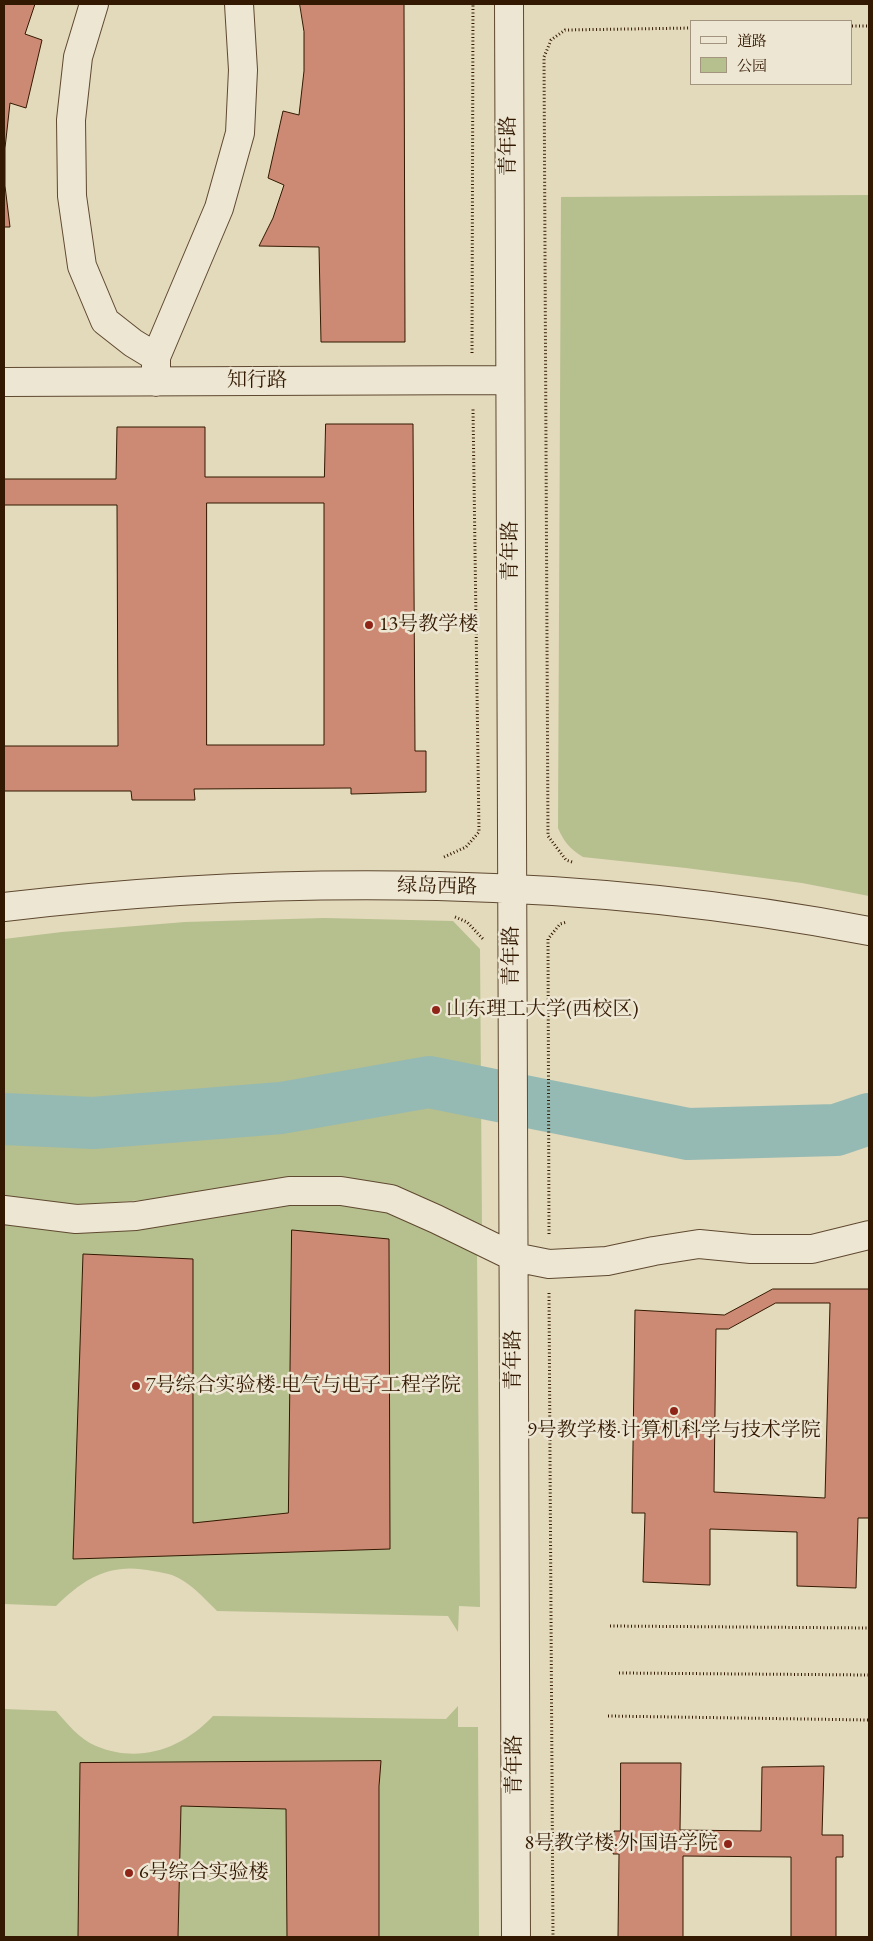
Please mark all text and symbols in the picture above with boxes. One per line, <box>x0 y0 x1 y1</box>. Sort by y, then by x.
legend <box>690 20 853 85</box>
text: 道路 <box>737 31 767 50</box>
text: 公园 <box>737 56 767 75</box>
street label: 青年路 <box>497 116 521 176</box>
street label: 知行路 <box>227 369 287 393</box>
street label: 青年路 <box>499 521 523 581</box>
place label: 13号教学楼 <box>379 613 478 637</box>
marker: 13号教学楼 <box>363 619 375 631</box>
street label: 绿岛西路 <box>397 874 477 900</box>
street label: 青年路 <box>500 926 524 986</box>
place label: 山东理工大学(西校区) <box>446 998 639 1022</box>
marker: 山东理工大学(西校区) <box>430 1004 442 1016</box>
street label: 青年路 <box>502 1330 526 1390</box>
place label: 7号综合实验楼-电气与电子工程学院 <box>146 1374 461 1398</box>
marker: 7号综合实验楼-电气与电子工程学院 <box>130 1380 142 1392</box>
marker: 9号教学楼·计算机科学与技术学院 <box>668 1405 680 1417</box>
place label: 9号教学楼·计算机科学与技术学院 <box>527 1419 821 1443</box>
street label: 青年路 <box>503 1735 527 1795</box>
place label: 8号教学楼·外国语学院 <box>524 1832 718 1856</box>
marker: 8号教学楼·外国语学院 <box>722 1838 734 1850</box>
place label: 6号综合实验楼 <box>139 1861 269 1885</box>
marker: 6号综合实验楼 <box>123 1867 135 1879</box>

